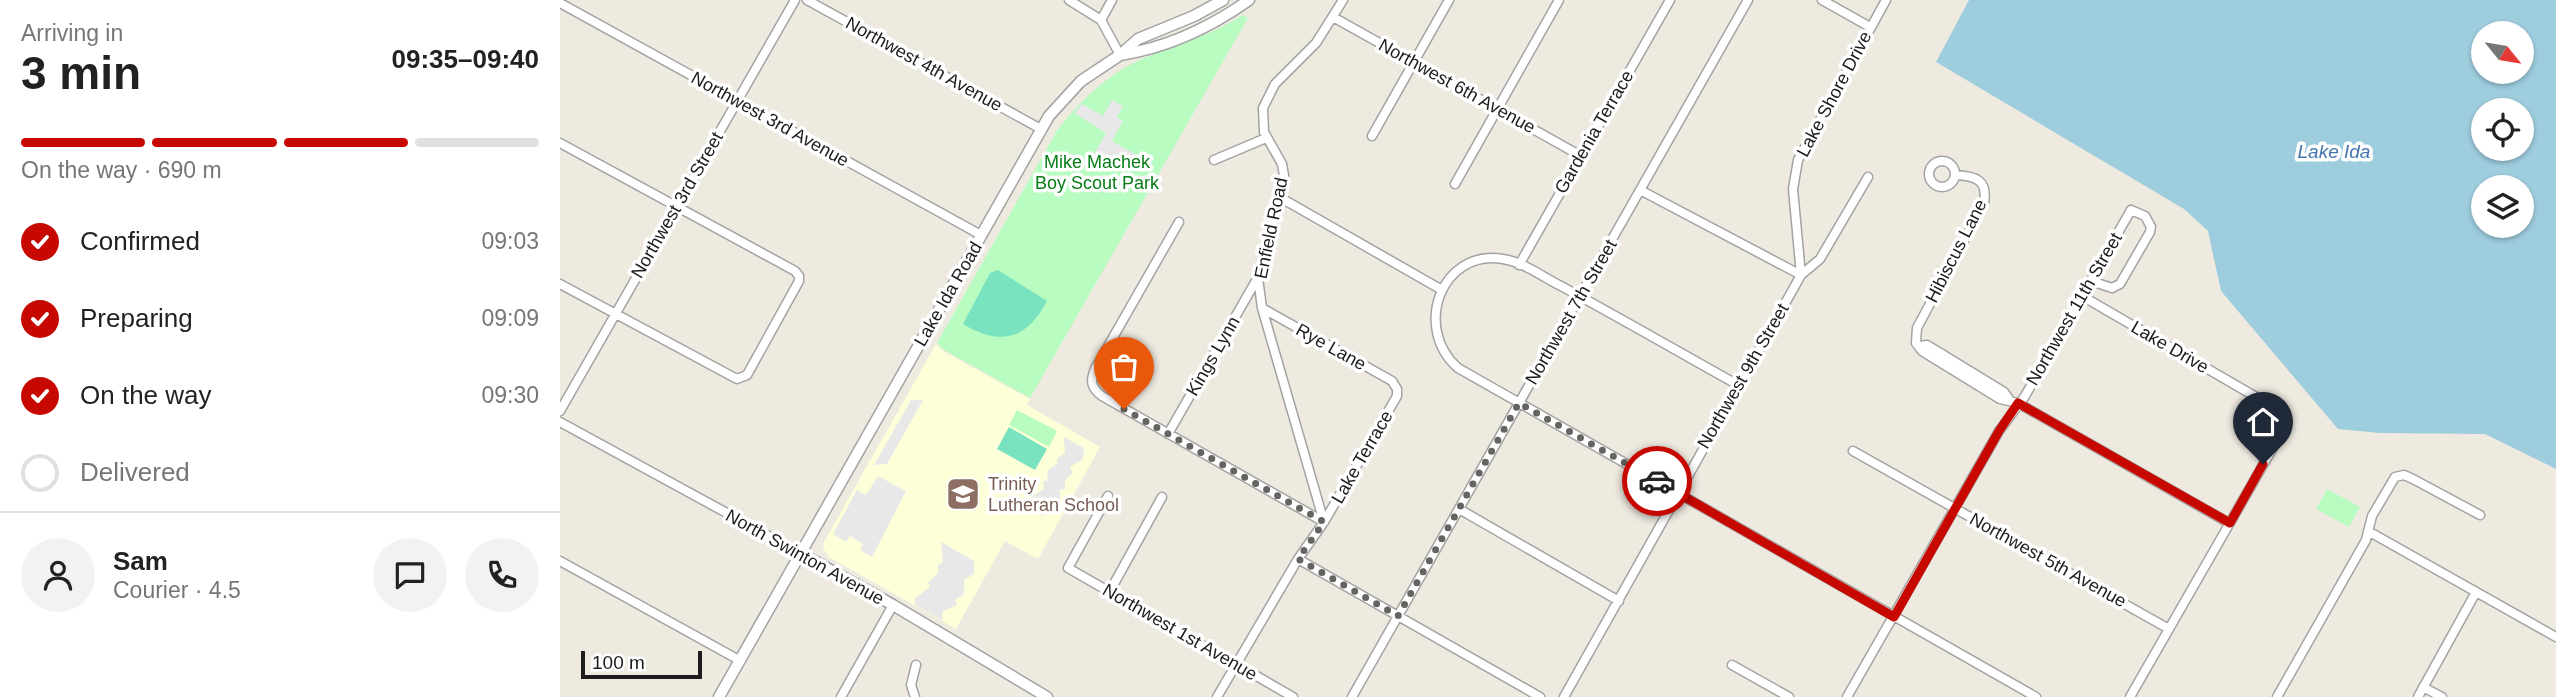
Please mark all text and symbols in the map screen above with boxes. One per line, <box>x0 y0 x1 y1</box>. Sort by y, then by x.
street label: Northwest 4th Avenue <box>842 13 1006 115</box>
text: Arriving in <box>21 20 123 46</box>
north arrow <box>2471 21 2534 84</box>
map controls <box>2471 21 2534 238</box>
street label: Lake Shore Drive <box>1793 28 1875 160</box>
street label: Northwest 6th Avenue <box>1375 35 1539 137</box>
text: 09:35–09:40 <box>392 44 539 74</box>
text: 3 min <box>21 47 141 99</box>
street label: Northwest 3rd Avenue <box>688 67 852 171</box>
street label: Gardenia Terrace <box>1551 67 1637 197</box>
button: locate <box>2471 98 2534 161</box>
street label: Northwest 3rd Street <box>627 129 727 281</box>
water label: Lake Ida <box>2298 141 2370 162</box>
park label: Mike Machek Boy Scout Park <box>1035 152 1160 193</box>
text: On the way · 690 m <box>21 157 222 183</box>
button: layers <box>2471 175 2534 238</box>
street label: Enfield Road <box>1251 176 1291 280</box>
street label: Hibiscus Lane <box>1921 196 1991 306</box>
icon: check <box>21 223 59 261</box>
text: Confirmed <box>80 226 200 256</box>
text: 09:03 <box>481 228 539 254</box>
street label: Northwest 11th Street <box>2022 229 2126 389</box>
street label: Northwest 7th Street <box>1521 236 1621 388</box>
street label: Lake Ida Road <box>910 238 986 350</box>
icon: check <box>21 300 59 338</box>
street label: Northwest 9th Street <box>1693 300 1793 452</box>
text: Preparing <box>80 303 193 333</box>
text: 09:09 <box>481 305 539 331</box>
street label: Kings Lynn <box>1182 313 1244 399</box>
street label: Lake Drive <box>2128 317 2212 377</box>
street label: Rye Lane <box>1292 320 1370 374</box>
pin <box>1094 337 1154 409</box>
icon: bag <box>1105 348 1143 386</box>
icon: check <box>21 377 59 415</box>
text: On the way <box>80 380 212 410</box>
text: 09:30 <box>481 382 539 408</box>
pin <box>2233 392 2293 464</box>
icon: home <box>2244 403 2282 441</box>
street label: Lake Terrace <box>1327 407 1397 507</box>
courier <box>1622 446 1692 516</box>
text: Delivered <box>80 457 190 487</box>
icon: car <box>1638 462 1676 500</box>
place label: Trinity Lutheran School <box>988 474 1119 515</box>
school or university icon: Trinity Lutheran School <box>944 475 982 513</box>
street label: North Swinton Avenue <box>722 505 888 609</box>
street label: Northwest 5th Avenue <box>1966 509 2130 611</box>
button: person <box>21 538 95 612</box>
button: chat <box>373 538 447 612</box>
button: phone <box>465 538 539 612</box>
text: Sam <box>113 546 168 576</box>
text: Courier · 4.5 <box>113 577 241 603</box>
street label: Northwest 1st Avenue <box>1099 580 1261 684</box>
scale bar <box>581 648 702 680</box>
text: 100 m <box>592 652 645 673</box>

